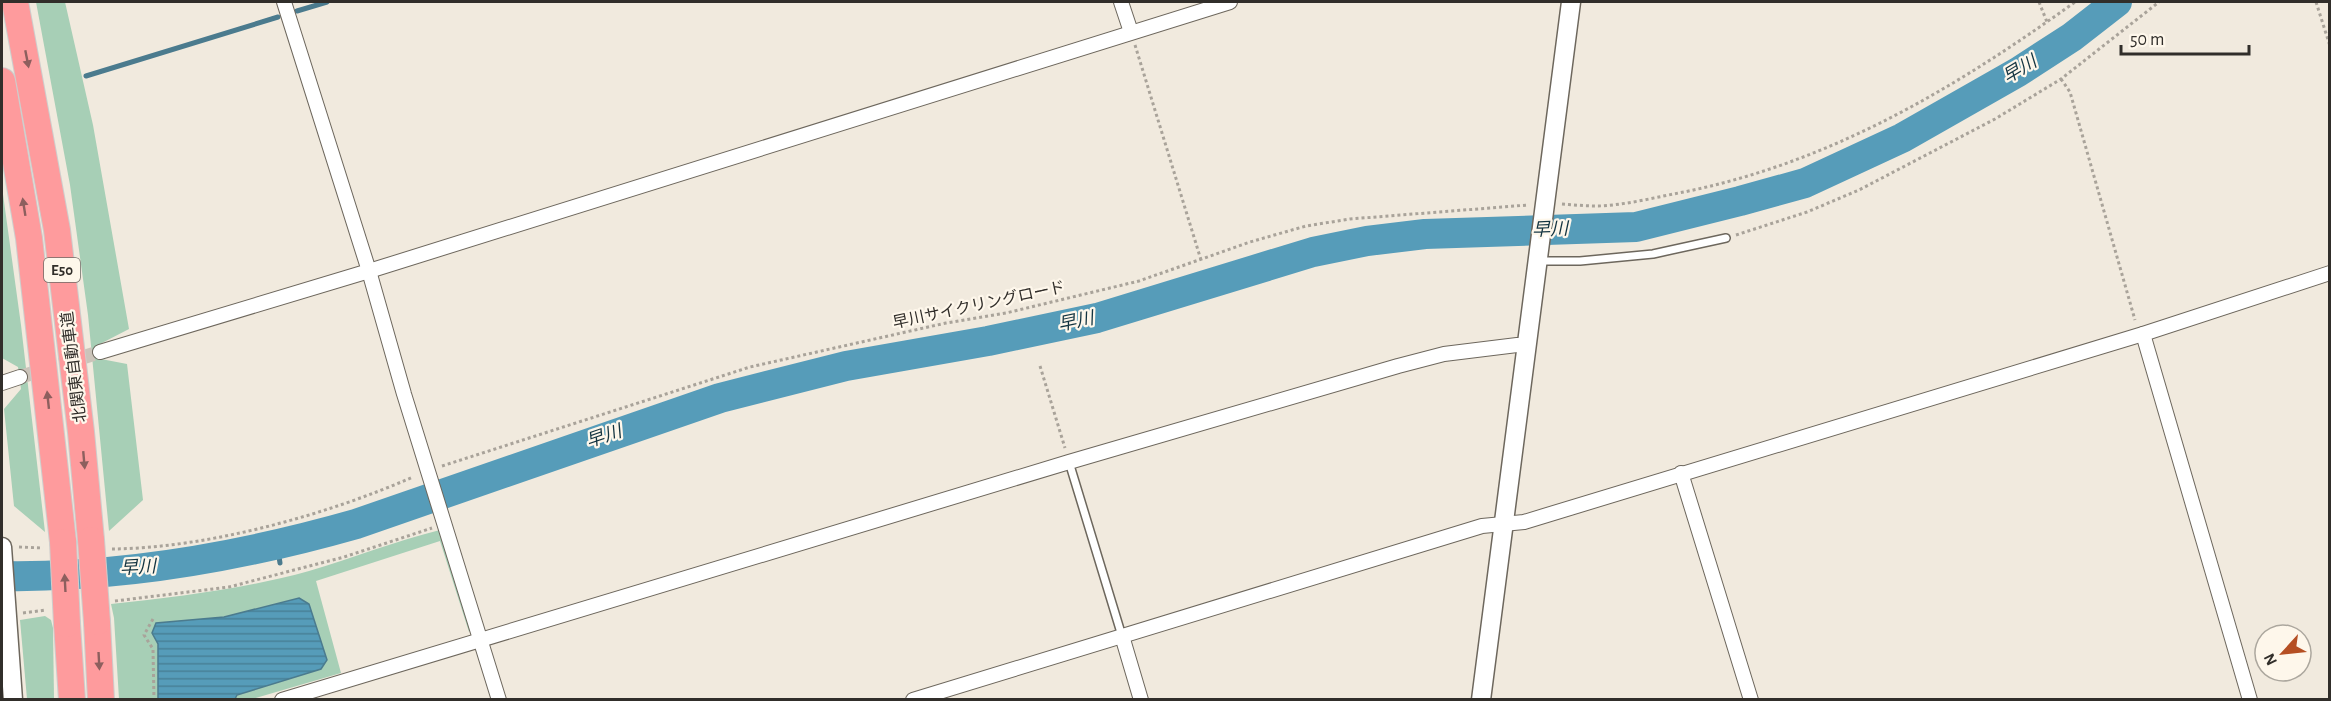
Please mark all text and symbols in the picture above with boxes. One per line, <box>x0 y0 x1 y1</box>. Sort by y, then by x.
scale bar <box>2121 18 2248 56</box>
text: 50 m <box>2130 31 2164 49</box>
one-way arrow <box>23 50 32 69</box>
water label: 早川 <box>1999 51 2042 87</box>
one-way arrow <box>19 197 28 216</box>
water label: 早川 <box>1532 219 1570 240</box>
road number: E50 <box>44 258 80 282</box>
street label: 早川サイクリングロード <box>891 278 1067 331</box>
water label: 早川 <box>1056 308 1097 335</box>
street label: 北関東自動車道 <box>58 310 89 424</box>
one-way arrow <box>44 391 53 410</box>
water label: 早川 <box>584 421 626 451</box>
one-way arrow <box>79 450 89 469</box>
water label: 早川 <box>120 557 158 578</box>
one-way arrow <box>61 574 70 593</box>
north arrow <box>2253 623 2313 683</box>
one-way arrow <box>95 651 104 670</box>
text: N <box>2261 651 2280 668</box>

